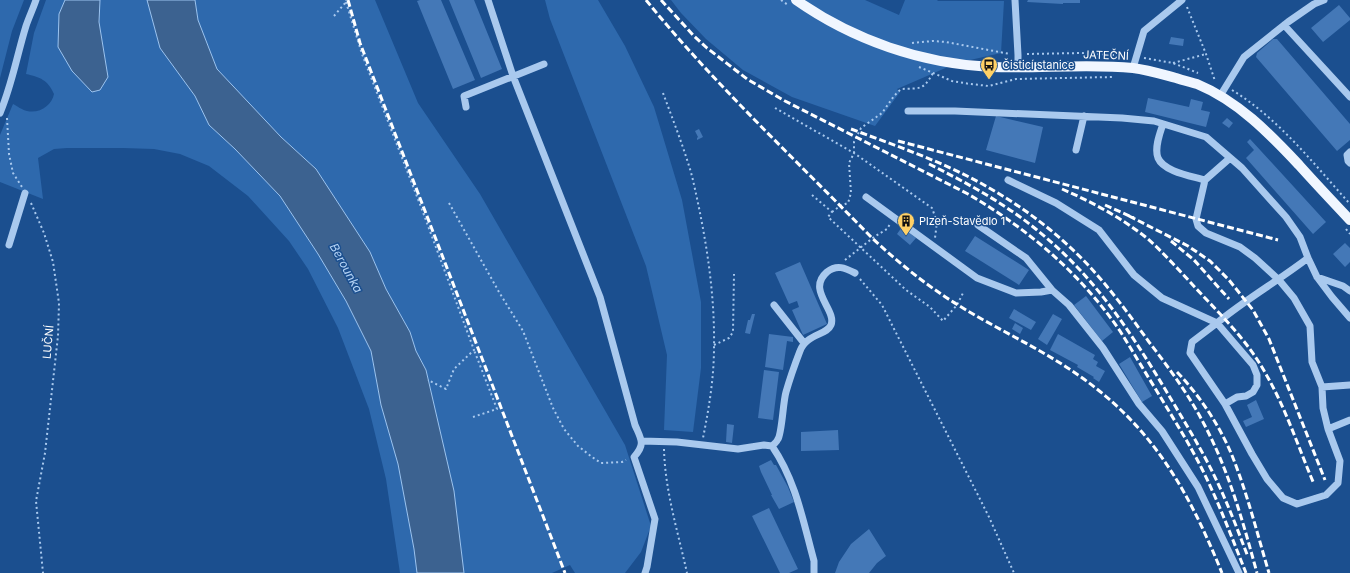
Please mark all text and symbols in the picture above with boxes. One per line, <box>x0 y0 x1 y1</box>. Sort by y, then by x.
street label: JATEČNÍ <box>1083 47 1129 63</box>
bus stop icon: Čisticí stanice <box>979 55 999 80</box>
place label: Čisticí stanice <box>1002 58 1074 72</box>
building icon: Plzeň-Stavědlo 1 <box>896 211 916 236</box>
place label: Plzeň-Stavědlo 1 <box>919 214 1005 228</box>
water label: Berounka <box>327 240 366 295</box>
street label: LUČNÍ <box>40 325 56 359</box>

